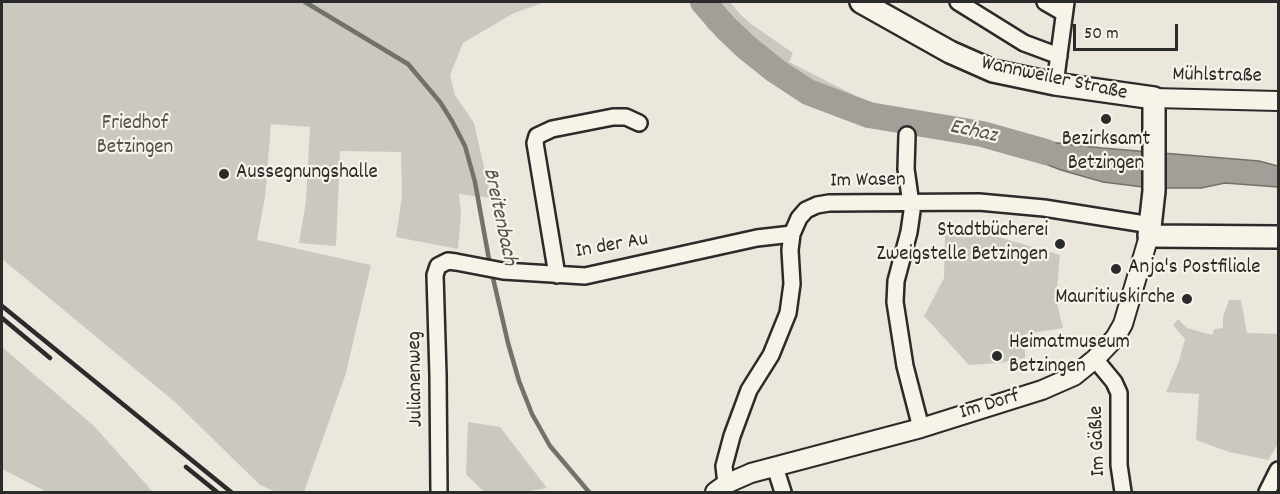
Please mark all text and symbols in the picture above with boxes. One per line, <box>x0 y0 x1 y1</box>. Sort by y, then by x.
scale bar <box>1076 12 1181 50</box>
text: 50 m <box>1084 22 1119 47</box>
street label: Wannweiler Straße <box>979 52 1129 108</box>
street label: Mühlstraße <box>1172 64 1262 90</box>
park label: Friedhof Betzingen <box>97 112 173 162</box>
marker: Bezirksamt Betzingen <box>1099 112 1113 126</box>
water label: Echaz <box>947 115 999 151</box>
place label: Bezirksamt Betzingen <box>1062 128 1150 178</box>
place label: Aussegnungshalle <box>236 161 378 187</box>
water label: Breitenbach <box>475 166 521 268</box>
marker: Aussegnungshalle <box>217 167 231 181</box>
street label: Im Wasen <box>830 169 906 195</box>
place label: Stadtbücherei Zweigstelle Betzingen <box>876 219 1048 269</box>
street label: In der Au <box>574 228 650 266</box>
marker: Stadtbücherei Zweigstelle Betzingen <box>1053 237 1067 251</box>
place label: Anja's Postfiliale <box>1128 256 1260 282</box>
marker: Anja's Postfiliale <box>1109 262 1123 276</box>
place label: Mauritiuskirche <box>1055 286 1175 312</box>
marker: Mauritiuskirche <box>1180 292 1194 306</box>
street label: Julianenweg <box>404 331 430 427</box>
place label: Heimatmuseum Betzingen <box>1009 331 1130 381</box>
marker: Heimatmuseum Betzingen <box>990 349 1004 363</box>
street label: Im Dorf <box>957 385 1023 427</box>
street label: Im Gäßle <box>1085 405 1113 477</box>

